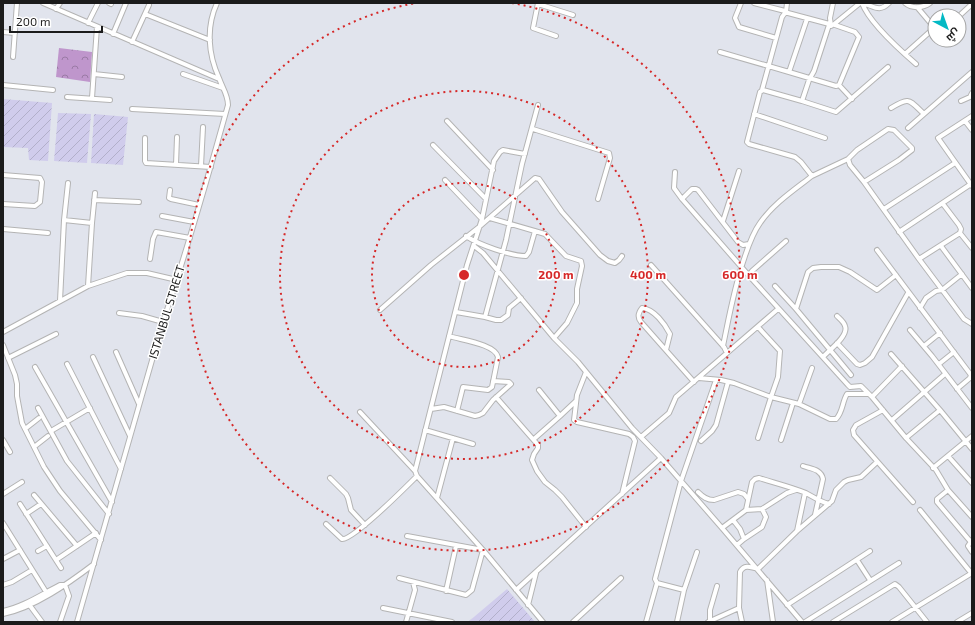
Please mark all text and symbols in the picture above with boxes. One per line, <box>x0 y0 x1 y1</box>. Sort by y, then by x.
scale bar <box>10 8 102 34</box>
north arrow <box>927 8 967 48</box>
text: 200 m <box>16 14 50 28</box>
text: ش <box>944 26 963 45</box>
street label: ISTANBUL STREET <box>145 263 187 360</box>
text: 200 m <box>538 267 574 281</box>
text: 400 m <box>630 267 666 281</box>
text: 600 m <box>722 267 758 281</box>
centre of rings <box>457 268 471 282</box>

